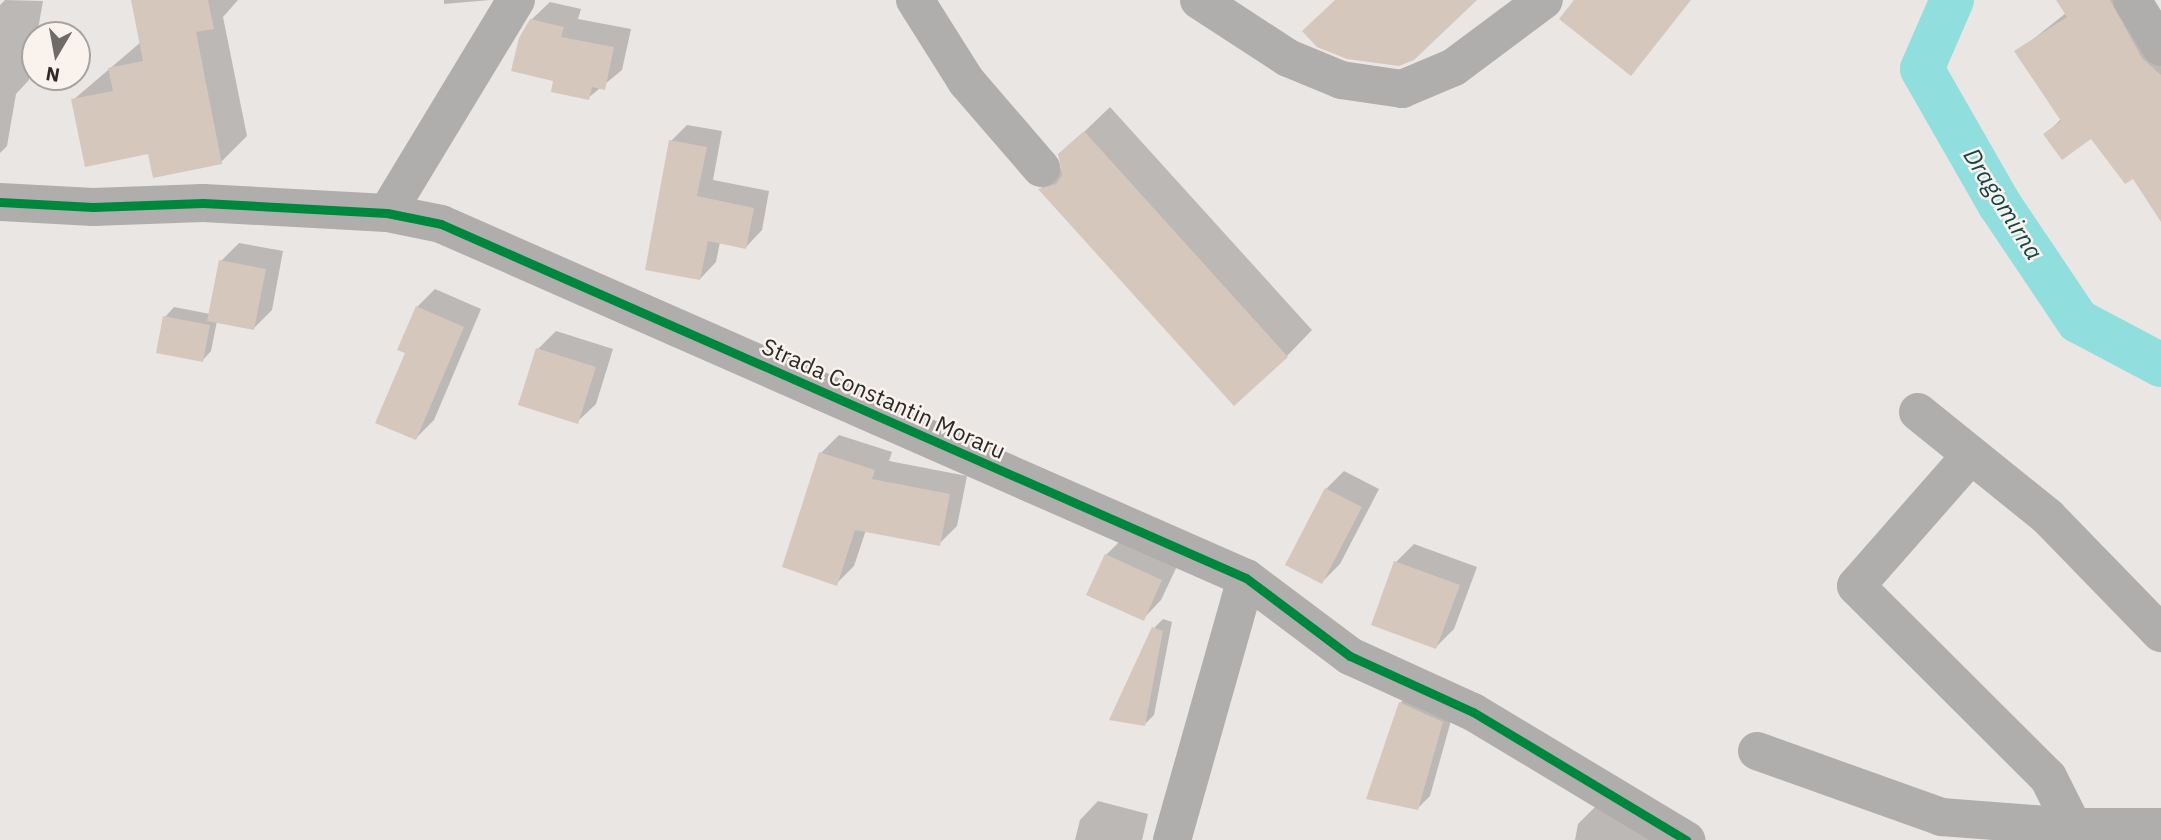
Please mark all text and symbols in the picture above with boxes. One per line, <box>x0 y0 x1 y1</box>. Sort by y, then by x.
north arrow <box>21 21 91 91</box>
text: N <box>44 62 62 88</box>
water label: Dragomirna <box>1957 143 2049 265</box>
street label: Strada Constantin Moraru <box>758 332 1010 464</box>

